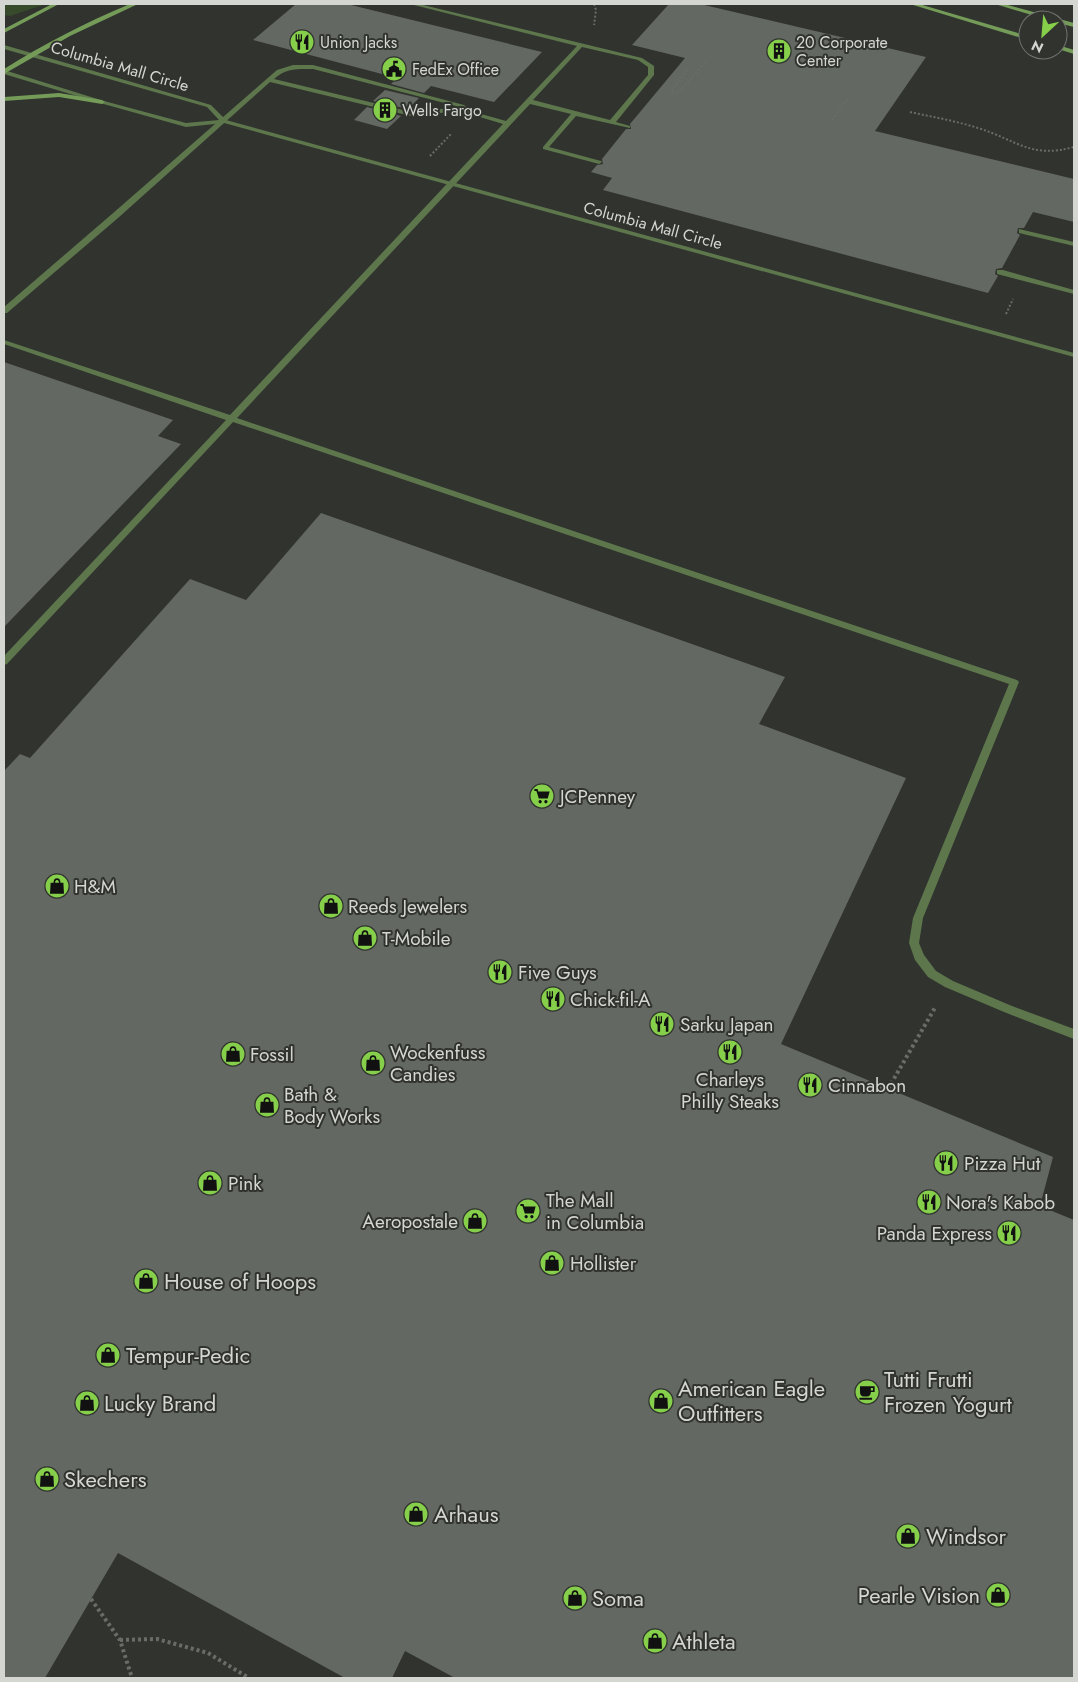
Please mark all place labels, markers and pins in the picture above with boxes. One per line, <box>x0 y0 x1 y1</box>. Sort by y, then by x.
restaurant icon: Union Jacks <box>289 29 315 55</box>
place label: Union Jacks <box>320 31 397 54</box>
place label: 20 Corporate Center <box>796 31 888 72</box>
building icon: 20 Corporate Center <box>766 38 792 64</box>
public building icon: FedEx Office <box>381 56 407 82</box>
place label: FedEx Office <box>412 58 499 81</box>
building icon: Wells Fargo <box>372 97 398 123</box>
place label: Wells Fargo <box>402 99 482 122</box>
supermarket icon: JCPenney <box>529 783 555 809</box>
place label: JCPenney <box>557 783 636 810</box>
shop icon: H&M <box>44 873 70 899</box>
place label: H&M <box>74 873 116 900</box>
shop icon: Reeds Jewelers <box>318 893 344 919</box>
place label: Reeds Jewelers <box>348 893 468 920</box>
shop icon: T-Mobile <box>352 925 378 951</box>
place label: T-Mobile <box>382 925 451 952</box>
restaurant icon: Five Guys <box>487 959 513 985</box>
place label: Five Guys <box>518 959 597 986</box>
restaurant icon: Chick-fil-A <box>540 986 566 1012</box>
place label: Chick-fil-A <box>570 986 651 1013</box>
restaurant icon: Sarku Japan <box>649 1011 675 1037</box>
place label: Sarku Japan <box>680 1011 774 1038</box>
place label: Wockenfuss Candies <box>390 1039 486 1088</box>
restaurant icon: Charleys Philly Steaks <box>717 1039 743 1065</box>
shop icon: Fossil <box>220 1041 246 1067</box>
place label: Fossil <box>250 1041 294 1068</box>
shop icon: Wockenfuss Candies <box>360 1050 386 1076</box>
place label: Charleys Philly Steaks <box>681 1066 779 1115</box>
restaurant icon: Cinnabon <box>797 1072 823 1098</box>
place label: Cinnabon <box>828 1072 906 1099</box>
place label: Bath & Body Works <box>284 1081 380 1130</box>
shop icon: Bath & Body Works <box>254 1092 280 1118</box>
restaurant icon: Pizza Hut <box>933 1150 959 1176</box>
place label: Pizza Hut <box>964 1150 1041 1177</box>
shop icon: Pink <box>197 1170 223 1196</box>
place label: Pink <box>228 1170 262 1197</box>
place label: The Mall in Columbia <box>546 1187 644 1236</box>
restaurant icon: Nora's Kabob <box>916 1189 942 1215</box>
place label: Nora's Kabob <box>946 1189 1055 1216</box>
supermarket icon: The Mall in Columbia <box>515 1198 541 1224</box>
place label: Aeropostale <box>362 1208 458 1235</box>
shop icon: Aeropostale <box>462 1208 488 1234</box>
place label: Panda Express <box>877 1220 992 1247</box>
restaurant icon: Panda Express <box>996 1220 1022 1246</box>
shop icon: Hollister <box>539 1250 565 1276</box>
place label: Hollister <box>570 1250 637 1277</box>
place label: House of Hoops <box>164 1265 316 1297</box>
shop icon: House of Hoops <box>133 1268 159 1294</box>
place label: Tempur-Pedic <box>126 1339 250 1371</box>
shop icon: Tempur-Pedic <box>95 1342 121 1368</box>
place label: Tutti Frutti Frozen Yogurt <box>884 1363 1013 1420</box>
place label: American Eagle Outfitters <box>678 1372 825 1429</box>
cafe icon: Tutti Frutti Frozen Yogurt <box>854 1379 880 1405</box>
place label: Lucky Brand <box>104 1387 216 1419</box>
shop icon: American Eagle Outfitters <box>648 1388 674 1414</box>
shop icon: Lucky Brand <box>74 1390 100 1416</box>
place label: Skechers <box>64 1463 147 1495</box>
shop icon: Skechers <box>34 1466 60 1492</box>
place label: Arhaus <box>434 1498 499 1530</box>
shop icon: Arhaus <box>403 1501 429 1527</box>
place label: Windsor <box>926 1520 1006 1552</box>
shop icon: Windsor <box>895 1523 921 1549</box>
place label: Pearle Vision <box>858 1579 980 1611</box>
place label: Soma <box>592 1582 644 1614</box>
shop icon: Pearle Vision <box>985 1582 1011 1608</box>
shop icon: Soma <box>562 1585 588 1611</box>
place label: Athleta <box>672 1625 736 1657</box>
shop icon: Athleta <box>642 1628 668 1654</box>

